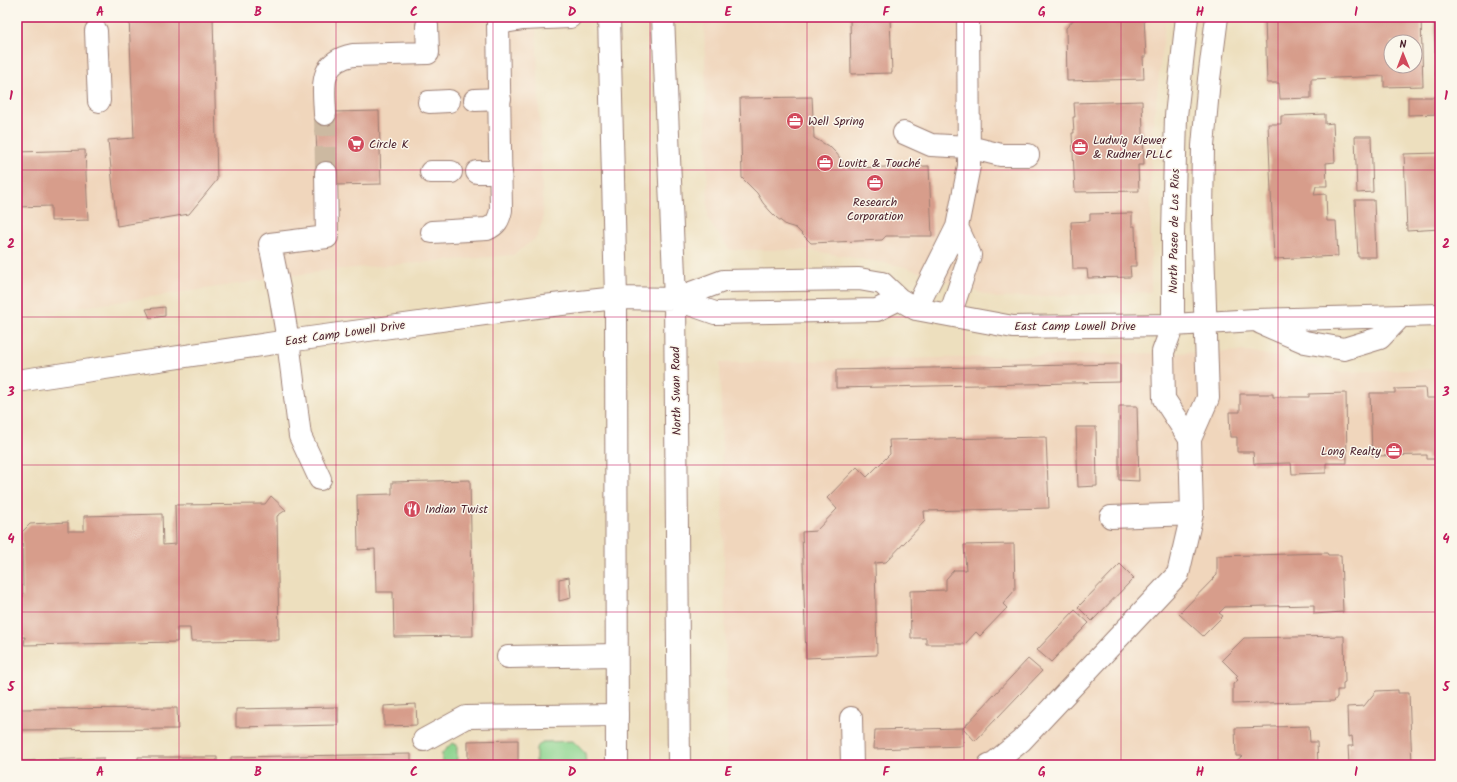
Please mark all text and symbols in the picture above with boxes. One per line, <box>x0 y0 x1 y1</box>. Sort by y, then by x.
text: A <box>96 2 104 23</box>
text: B <box>254 2 262 23</box>
text: C <box>410 2 418 23</box>
text: D <box>568 2 577 23</box>
text: E <box>724 2 732 23</box>
text: F <box>882 2 890 23</box>
text: G <box>1038 2 1046 23</box>
text: H <box>1196 2 1205 23</box>
text: I <box>1354 2 1358 23</box>
north arrow <box>1383 34 1423 74</box>
text: N <box>1399 36 1407 54</box>
text: 1 <box>9 86 13 107</box>
text: 1 <box>1444 86 1448 107</box>
office icon: Well Spring <box>785 111 805 131</box>
place label: Well Spring <box>808 112 865 131</box>
place label: Ludwig Klewer & Rudner PLLC <box>1093 131 1172 164</box>
supermarket icon: Circle K <box>346 134 366 154</box>
place label: Circle K <box>369 135 410 154</box>
office icon: Ludwig Klewer & Rudner PLLC <box>1070 137 1090 157</box>
office icon: Lovitt & Touché <box>815 153 835 173</box>
place label: Lovitt & Touché <box>838 154 921 173</box>
street label: North Paseo de Los Rios <box>1164 168 1185 294</box>
office icon: Research Corporation <box>865 173 885 193</box>
place label: Research Corporation <box>847 193 903 226</box>
text: 2 <box>7 234 15 255</box>
text: 2 <box>1442 234 1450 255</box>
street label: East Camp Lowell Drive <box>284 316 407 351</box>
street label: East Camp Lowell Drive <box>1014 317 1136 336</box>
street label: North Swan Road <box>666 345 687 436</box>
text: 3 <box>6 382 15 403</box>
text: 3 <box>1441 382 1450 403</box>
office icon: Long Realty <box>1384 441 1404 461</box>
place label: Long Realty <box>1321 442 1381 461</box>
restaurant icon: Indian Twist <box>402 499 422 519</box>
place label: Indian Twist <box>425 500 488 519</box>
text: 4 <box>7 529 15 550</box>
text: 4 <box>1442 529 1450 550</box>
text: 5 <box>7 677 16 698</box>
text: 5 <box>1442 677 1451 698</box>
text: A <box>96 762 104 782</box>
text: B <box>254 762 262 782</box>
text: C <box>410 762 418 782</box>
text: D <box>568 762 577 782</box>
text: E <box>724 762 732 782</box>
text: F <box>882 762 890 782</box>
text: G <box>1038 762 1046 782</box>
text: H <box>1196 762 1205 782</box>
text: I <box>1354 762 1358 782</box>

